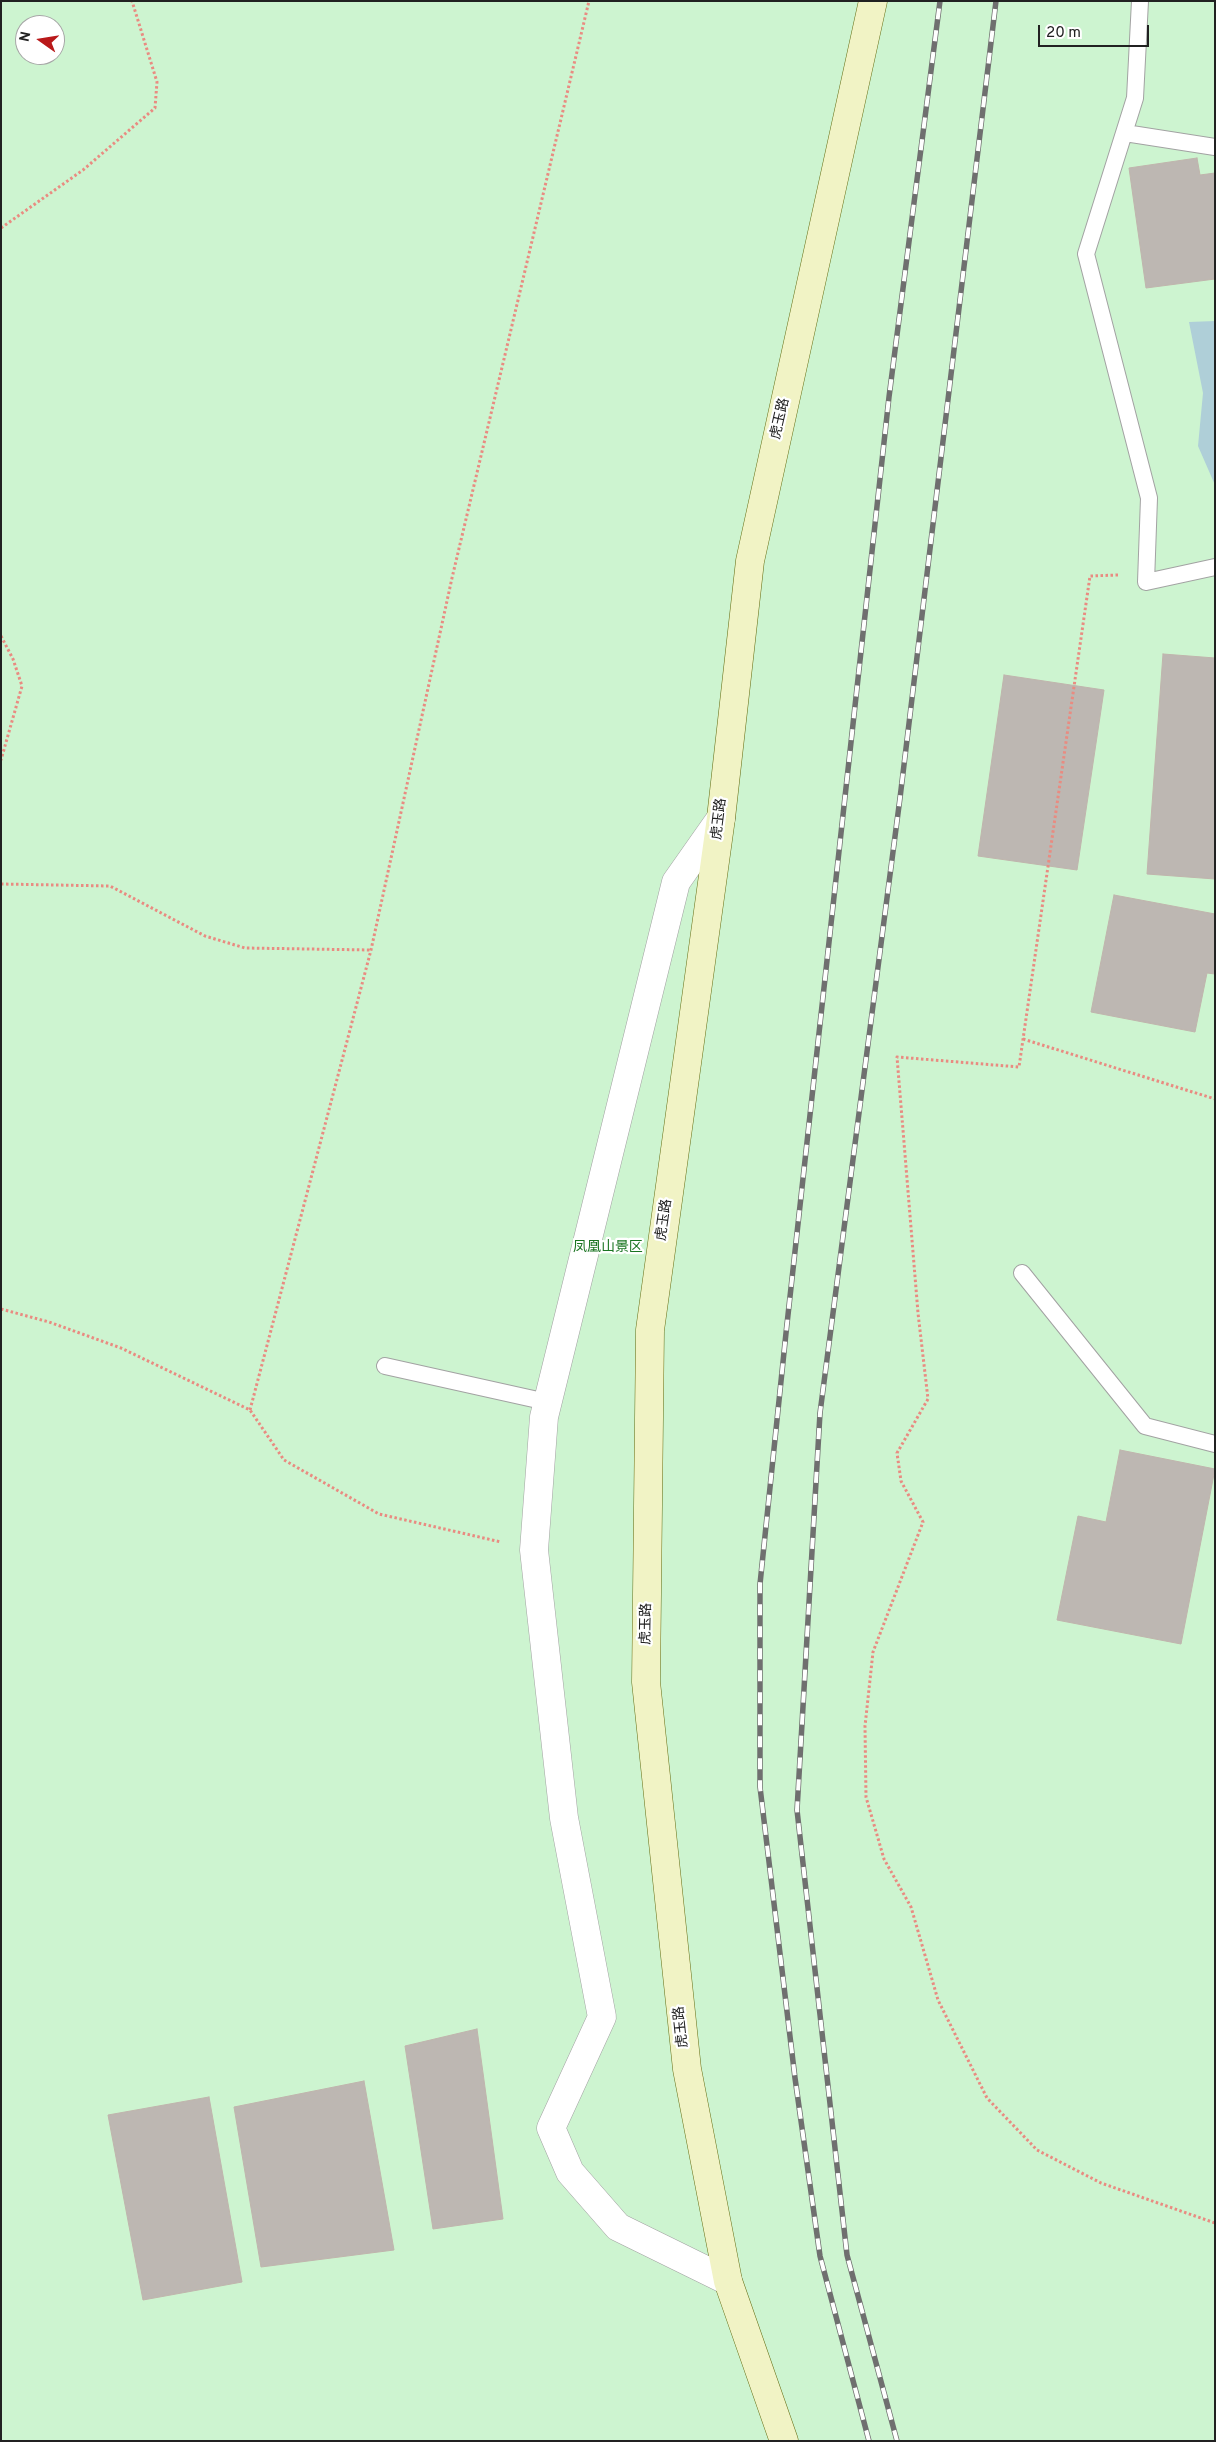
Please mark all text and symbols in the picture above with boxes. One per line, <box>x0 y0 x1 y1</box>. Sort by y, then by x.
north arrow <box>15 15 65 65</box>
scale bar <box>1041 15 1152 47</box>
text: 20 m <box>1046 24 1081 43</box>
text: N <box>16 30 35 44</box>
street label: 虎玉路 <box>768 397 794 441</box>
street label: 虎玉路 <box>709 797 731 841</box>
street label: 虎玉路 <box>654 1198 676 1242</box>
park label: 凤凰山景区 <box>573 1240 643 1256</box>
street label: 虎玉路 <box>638 1603 656 1645</box>
street label: 虎玉路 <box>671 2005 693 2049</box>

